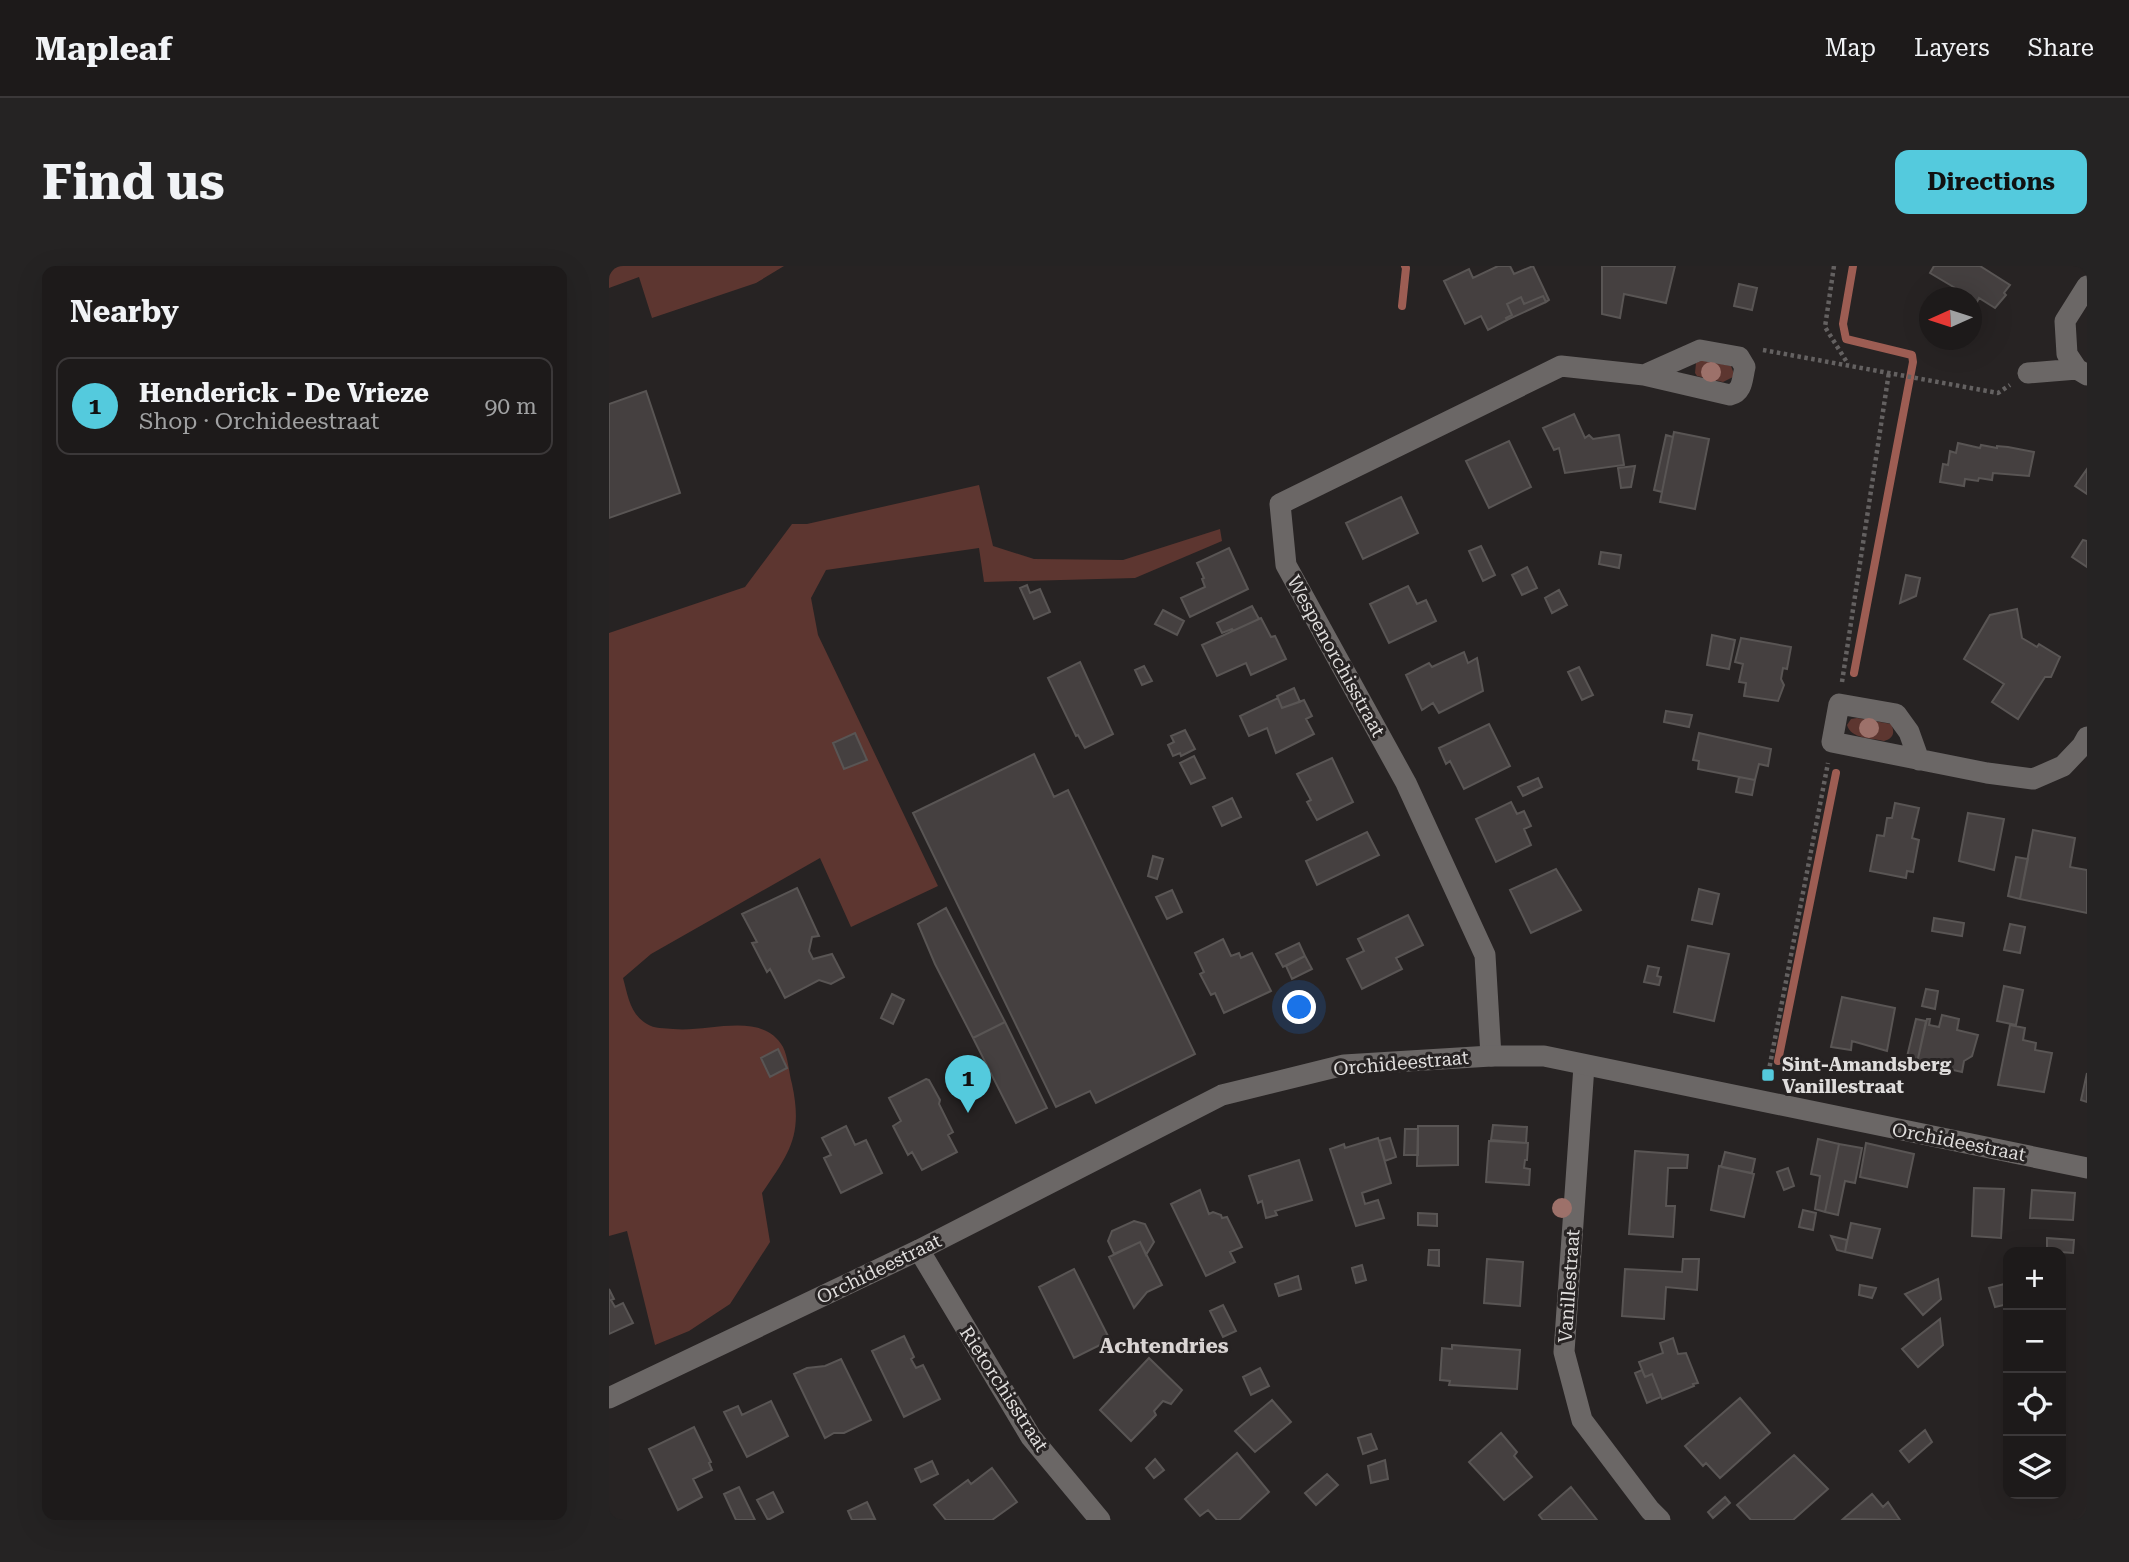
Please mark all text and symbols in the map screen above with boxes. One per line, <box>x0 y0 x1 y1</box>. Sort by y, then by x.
text: Mapleaf <box>35 29 172 68</box>
text: Map <box>1825 34 1876 62</box>
text: Layers <box>1914 34 1990 62</box>
text: Share <box>2028 34 2094 62</box>
button: Directions <box>1895 150 2087 214</box>
text: Find us <box>42 154 225 211</box>
north arrow <box>1919 287 1982 350</box>
text: Nearby <box>70 294 179 329</box>
text: Henderick - De Vrieze <box>139 378 429 408</box>
text: 1 <box>89 393 101 420</box>
text: 90 m <box>484 393 537 420</box>
text: Shop · Orchideestraat <box>139 408 379 435</box>
street label: Wespenorchisstraat <box>1282 571 1390 741</box>
your location <box>1282 990 1316 1024</box>
street label: Orchideestraat <box>1332 1046 1470 1080</box>
place label: Sint-Amandsberg Vanillestraat <box>1782 1053 1951 1098</box>
pin: 1 <box>945 1055 991 1113</box>
marker: Sint-Amandsberg Vanillestraat <box>1760 1067 1776 1083</box>
street label: Orchideestraat <box>1890 1118 2028 1166</box>
street label: Vanillestraat <box>1554 1228 1584 1344</box>
street label: Orchideestraat <box>813 1229 945 1309</box>
map controls <box>2003 1247 2066 1499</box>
button: + <box>2003 1247 2066 1310</box>
button: − <box>2003 1310 2066 1373</box>
street label: Rietorchisstraat <box>955 1322 1053 1456</box>
district label: Achtendries <box>1099 1334 1229 1358</box>
button: locate <box>2003 1373 2066 1436</box>
button: layers <box>2003 1436 2066 1499</box>

